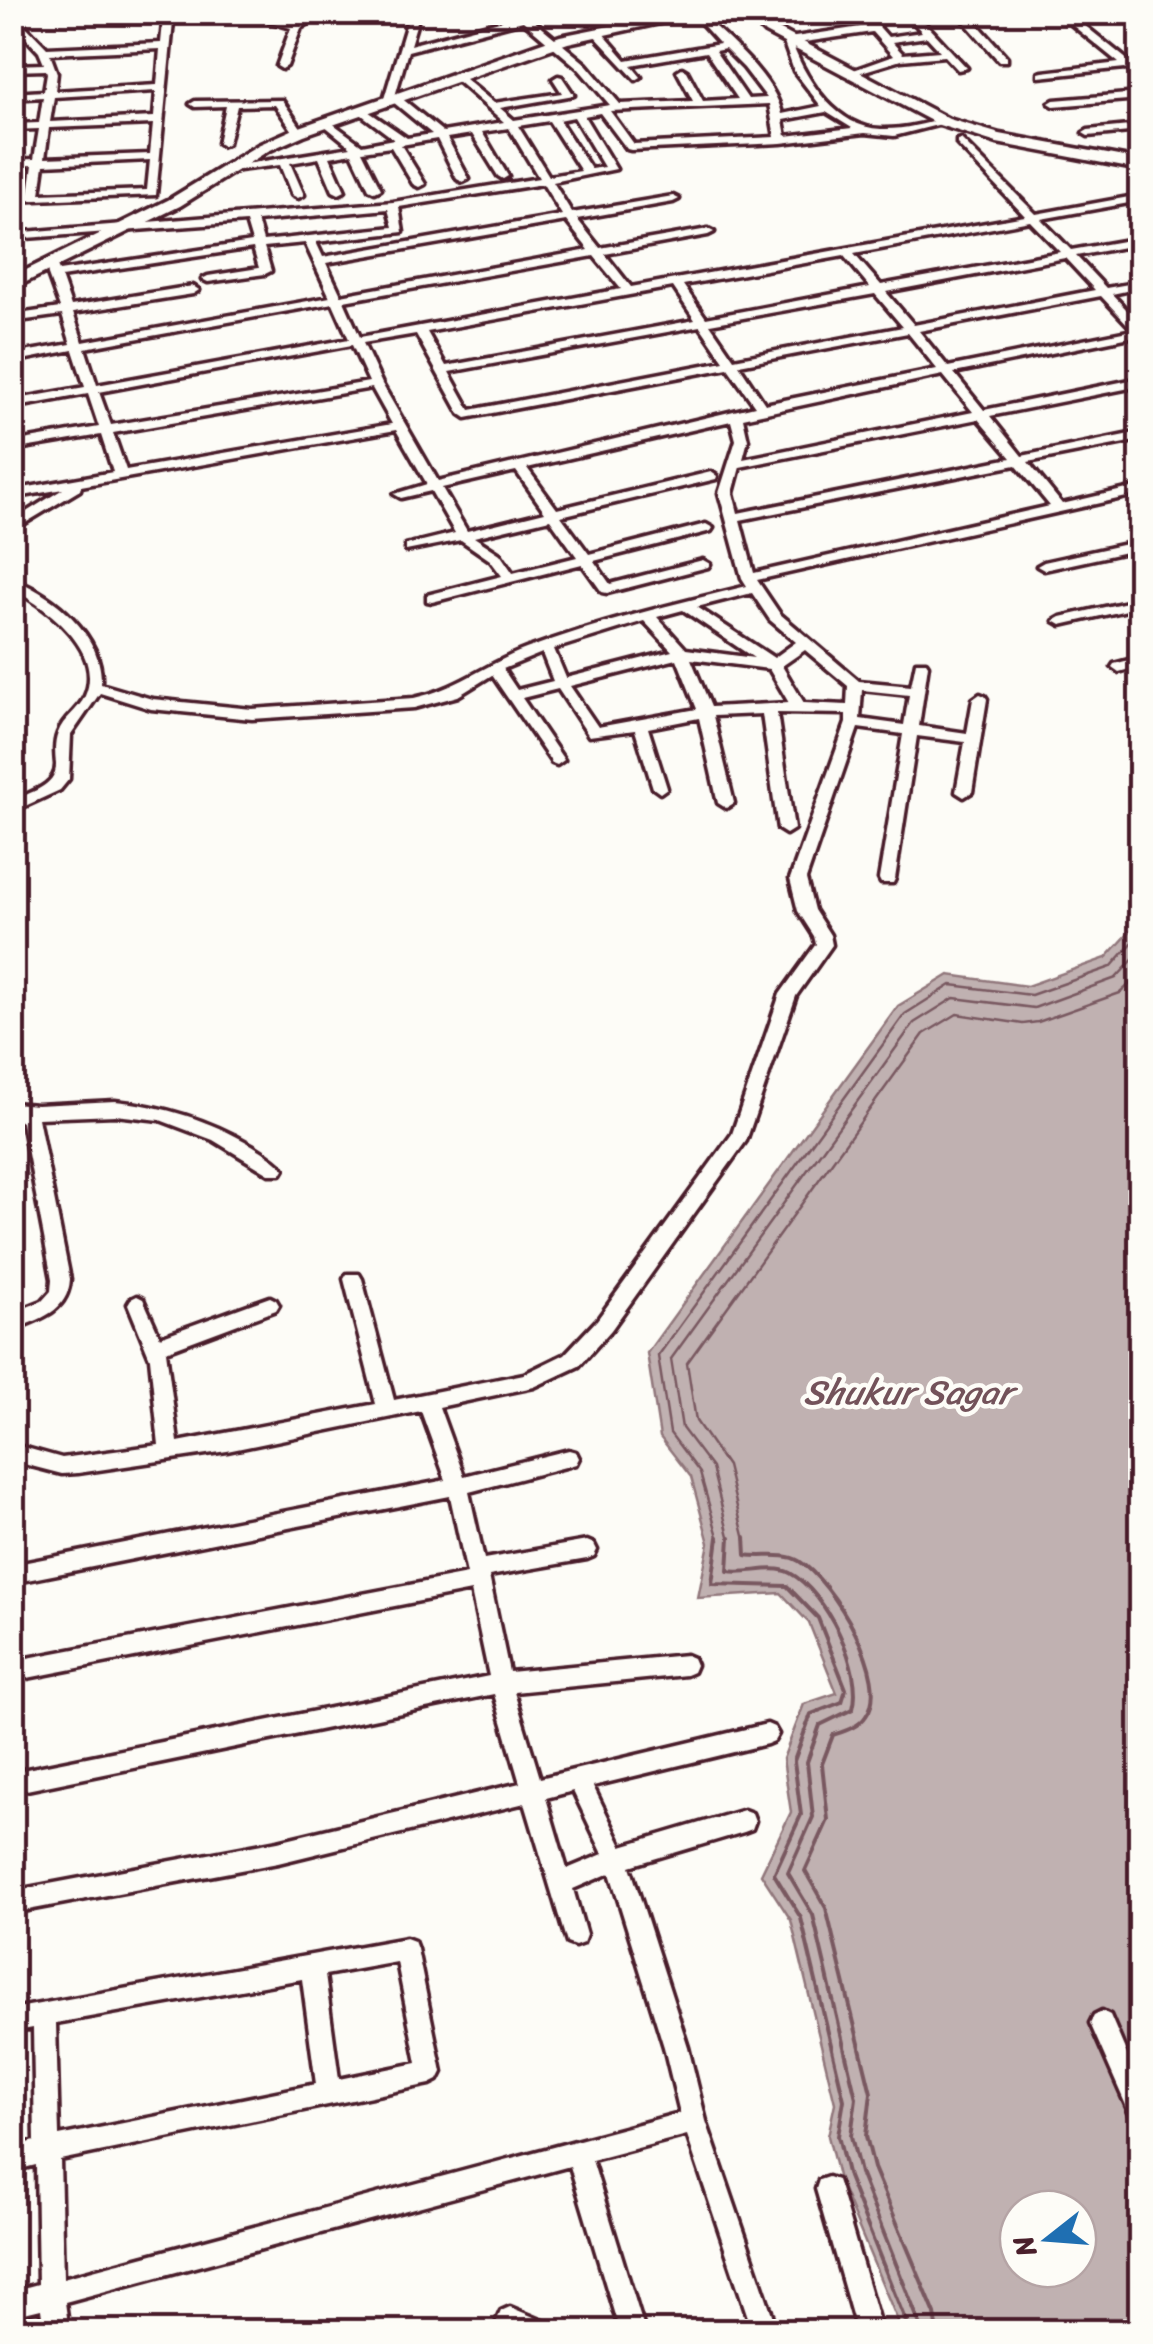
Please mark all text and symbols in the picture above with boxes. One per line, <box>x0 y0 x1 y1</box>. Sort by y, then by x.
water label: Shukur Sagar <box>803 1361 1019 1423</box>
north arrow <box>998 2189 1098 2289</box>
text: N <box>998 2229 1051 2264</box>

